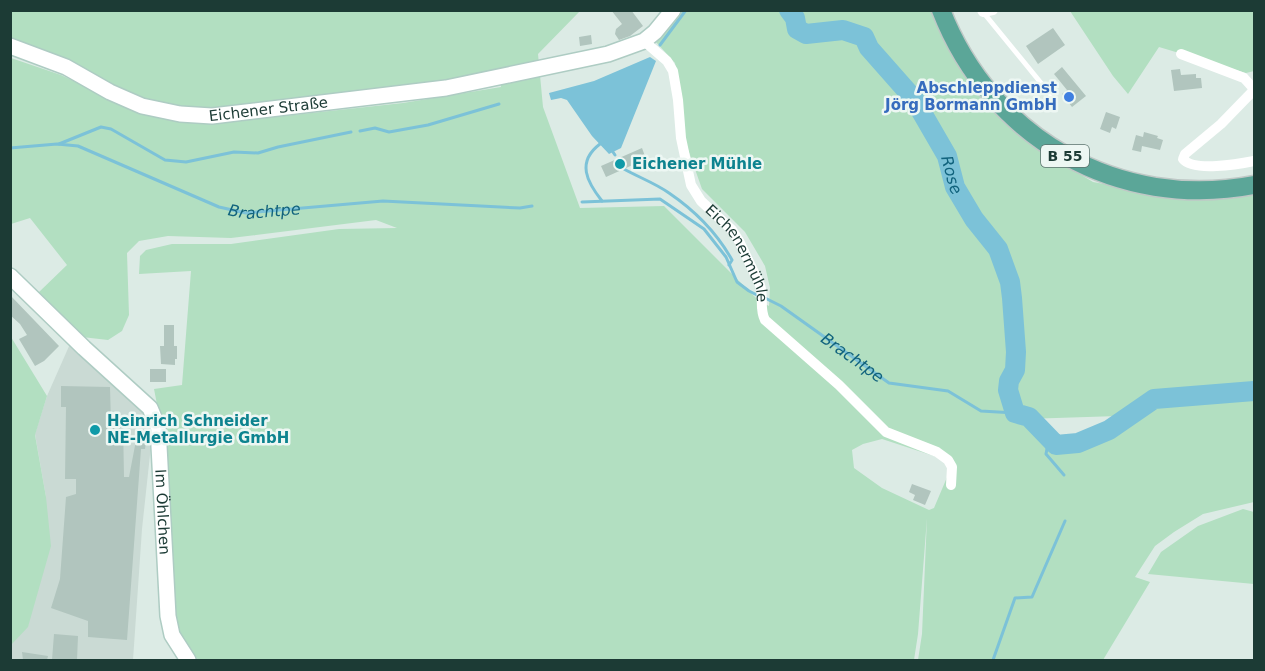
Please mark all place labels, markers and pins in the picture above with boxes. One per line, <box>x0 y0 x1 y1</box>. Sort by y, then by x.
place label: Abschleppdienst Jörg Bormann GmbH <box>884 79 1057 114</box>
marker: Abschleppdienst Jörg Bormann GmbH <box>1062 90 1076 104</box>
place label: Eichener Mühle <box>632 155 762 173</box>
marker: Eichener Mühle <box>613 157 627 171</box>
place label: Heinrich Schneider NE-Metallurgie GmbH <box>107 412 289 447</box>
marker: Heinrich Schneider NE-Metallurgie GmbH <box>88 423 102 437</box>

